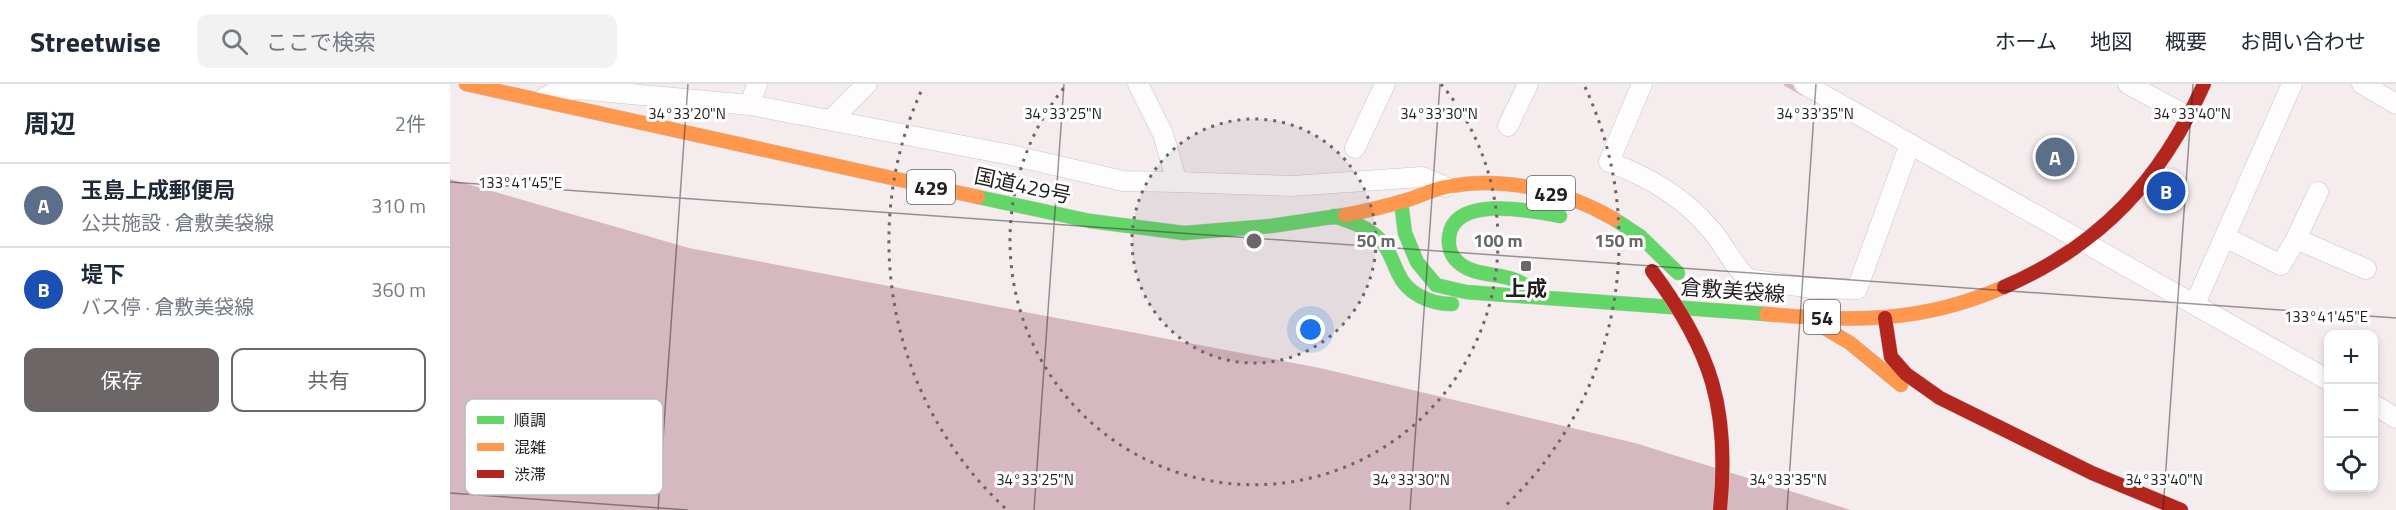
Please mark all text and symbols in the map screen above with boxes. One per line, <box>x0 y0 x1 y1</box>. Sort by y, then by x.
search box <box>197 14 617 68</box>
text: Streetwise <box>30 20 161 63</box>
icon: search <box>218 25 251 58</box>
text: ここで検索 <box>266 25 376 59</box>
text: ホーム <box>1995 25 2057 57</box>
text: 地図 <box>2090 25 2132 57</box>
text: 概要 <box>2165 25 2207 57</box>
text: お問い合わせ <box>2240 25 2366 57</box>
text: 34°33'20"N <box>648 102 726 125</box>
text: 34°33'25"N <box>1024 102 1102 125</box>
text: 34°33'30"N <box>1400 102 1478 125</box>
text: 34°33'35"N <box>1776 102 1854 125</box>
text: 34°33'40"N <box>2153 102 2231 125</box>
text: 周辺 <box>24 104 76 143</box>
text: 2件 <box>395 108 426 139</box>
pin: A <box>2036 134 2074 180</box>
street label: 国道429号 <box>972 159 1074 211</box>
pin: B <box>2146 168 2186 214</box>
road number: 429 <box>907 170 955 204</box>
text: 133°41'45"E <box>478 171 562 194</box>
text: 玉島上成郵便局 <box>81 173 235 207</box>
road number: 429 <box>1527 176 1575 210</box>
text: A <box>37 190 50 221</box>
text: 310 m <box>371 190 426 221</box>
text: 公共施設 · 倉敷美袋線 <box>81 207 274 238</box>
text: 50 m <box>1356 227 1396 254</box>
text: 100 m <box>1473 227 1523 254</box>
text: 150 m <box>1594 227 1644 254</box>
centre of rings <box>1244 231 1264 251</box>
text: 堤下 <box>81 257 125 291</box>
marker: 上成 <box>1519 259 1533 273</box>
street label: 倉敷美袋線 <box>1680 270 1786 310</box>
place label: 上成 <box>1505 272 1547 304</box>
text: B <box>37 274 50 305</box>
text: 360 m <box>371 274 426 305</box>
text: バス停 · 倉敷美袋線 <box>81 291 254 322</box>
road number: 54 <box>1804 300 1840 334</box>
text: 133°41'45"E <box>2284 305 2368 328</box>
your location <box>1296 315 1325 344</box>
map controls <box>2324 330 2378 492</box>
button: + <box>2324 330 2378 384</box>
button: 保存 <box>24 348 219 412</box>
button: 共有 <box>231 348 426 412</box>
button: − <box>2324 384 2378 438</box>
legend <box>465 399 663 495</box>
text: 順調 <box>514 408 546 432</box>
text: 混雑 <box>514 435 546 459</box>
button: locate <box>2324 438 2378 492</box>
text: 渋滞 <box>514 462 546 486</box>
text: 34°33'25"N <box>996 468 1074 491</box>
text: 34°33'30"N <box>1372 468 1450 491</box>
text: 34°33'35"N <box>1749 468 1827 491</box>
text: 34°33'40"N <box>2125 468 2203 491</box>

